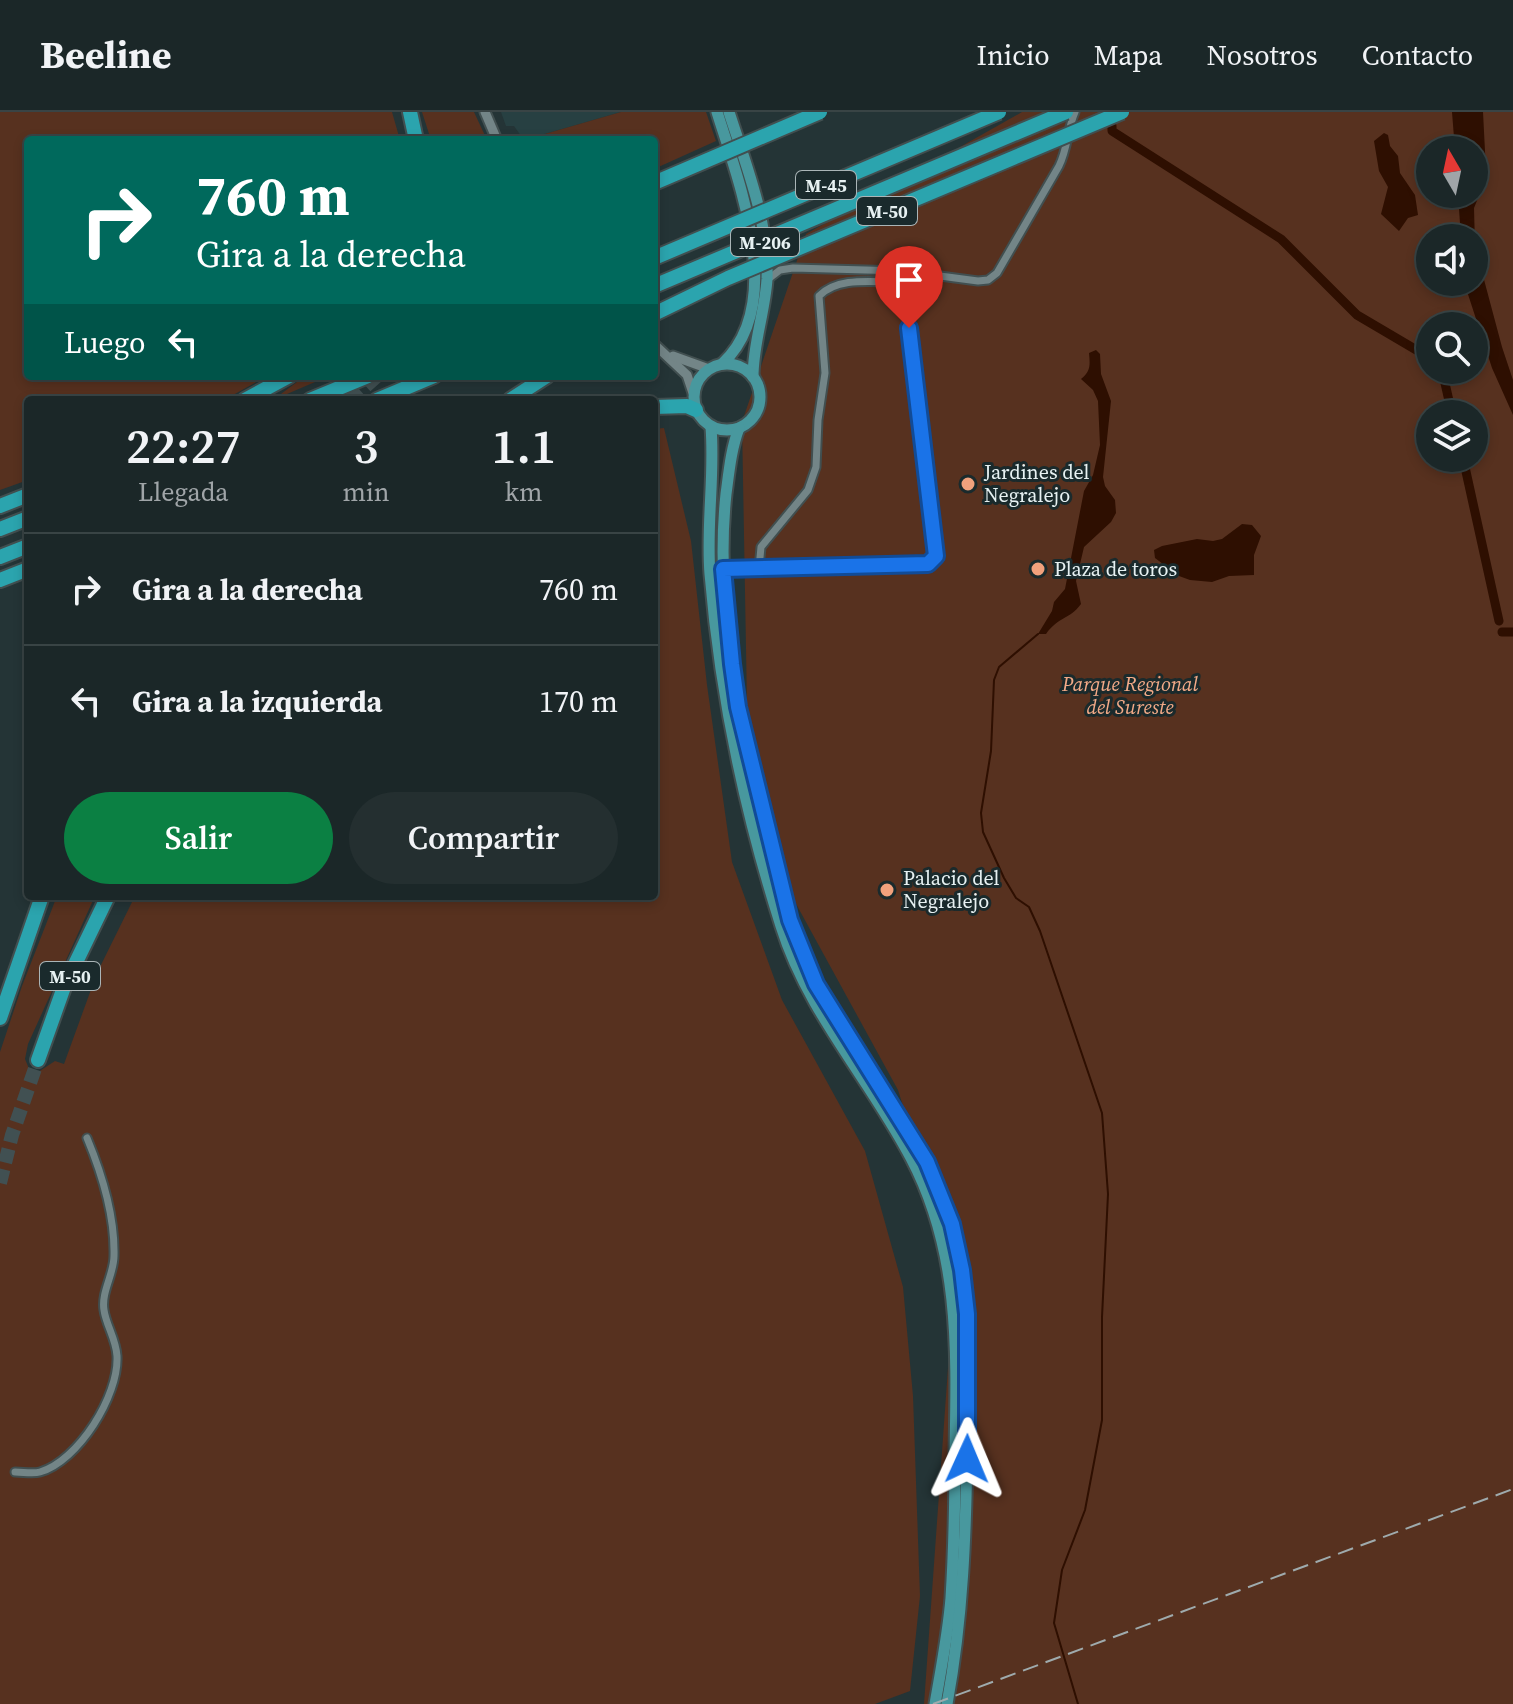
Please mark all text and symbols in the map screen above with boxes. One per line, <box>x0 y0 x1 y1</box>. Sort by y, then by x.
text: Beeline <box>40 29 171 81</box>
text: Inicio <box>977 36 1050 74</box>
text: Mapa <box>1094 36 1163 74</box>
text: Nosotros <box>1207 36 1318 74</box>
text: Contacto <box>1362 36 1473 74</box>
north arrow <box>1416 136 1488 208</box>
map controls <box>1416 136 1488 472</box>
text: 760 m <box>196 157 350 234</box>
icon: right <box>64 168 168 272</box>
road number: M-45 <box>796 171 856 199</box>
road number: M-50 <box>857 197 917 225</box>
button: sound <box>1416 224 1488 296</box>
road number: M-206 <box>731 228 799 256</box>
text: Gira a la derecha <box>196 230 466 279</box>
pin <box>875 246 943 328</box>
icon: arrive <box>887 258 931 302</box>
button: search <box>1416 312 1488 384</box>
icon: left <box>161 320 205 364</box>
text: Luego <box>64 322 145 363</box>
button: layers <box>1416 400 1488 472</box>
text: 22:27 <box>126 413 240 479</box>
text: 3 <box>353 413 378 479</box>
text: 1.1 <box>492 413 556 479</box>
place label: Jardines del Negralejo <box>983 458 1090 509</box>
text: Llegada <box>138 474 228 510</box>
text: min <box>342 474 389 510</box>
text: km <box>505 474 543 510</box>
marker: Jardines del Negralejo <box>959 475 977 493</box>
place label: Plaza de toros <box>1054 555 1177 583</box>
marker: Plaza de toros <box>1029 560 1047 578</box>
icon: right <box>64 567 108 611</box>
text: Gira a la derecha <box>132 569 363 610</box>
text: 760 m <box>539 569 618 610</box>
park label: Parque Regional del Sureste <box>1061 670 1198 721</box>
icon: left <box>64 679 108 723</box>
text: Gira a la izquierda <box>132 681 382 722</box>
text: 170 m <box>539 681 618 722</box>
button: Salir <box>64 792 333 884</box>
button: Compartir <box>349 792 618 884</box>
place label: Palacio del Negralejo <box>903 864 1000 915</box>
marker: Palacio del Negralejo <box>878 881 896 899</box>
road number: M-50 <box>40 962 100 990</box>
position arrow <box>925 1417 1009 1501</box>

